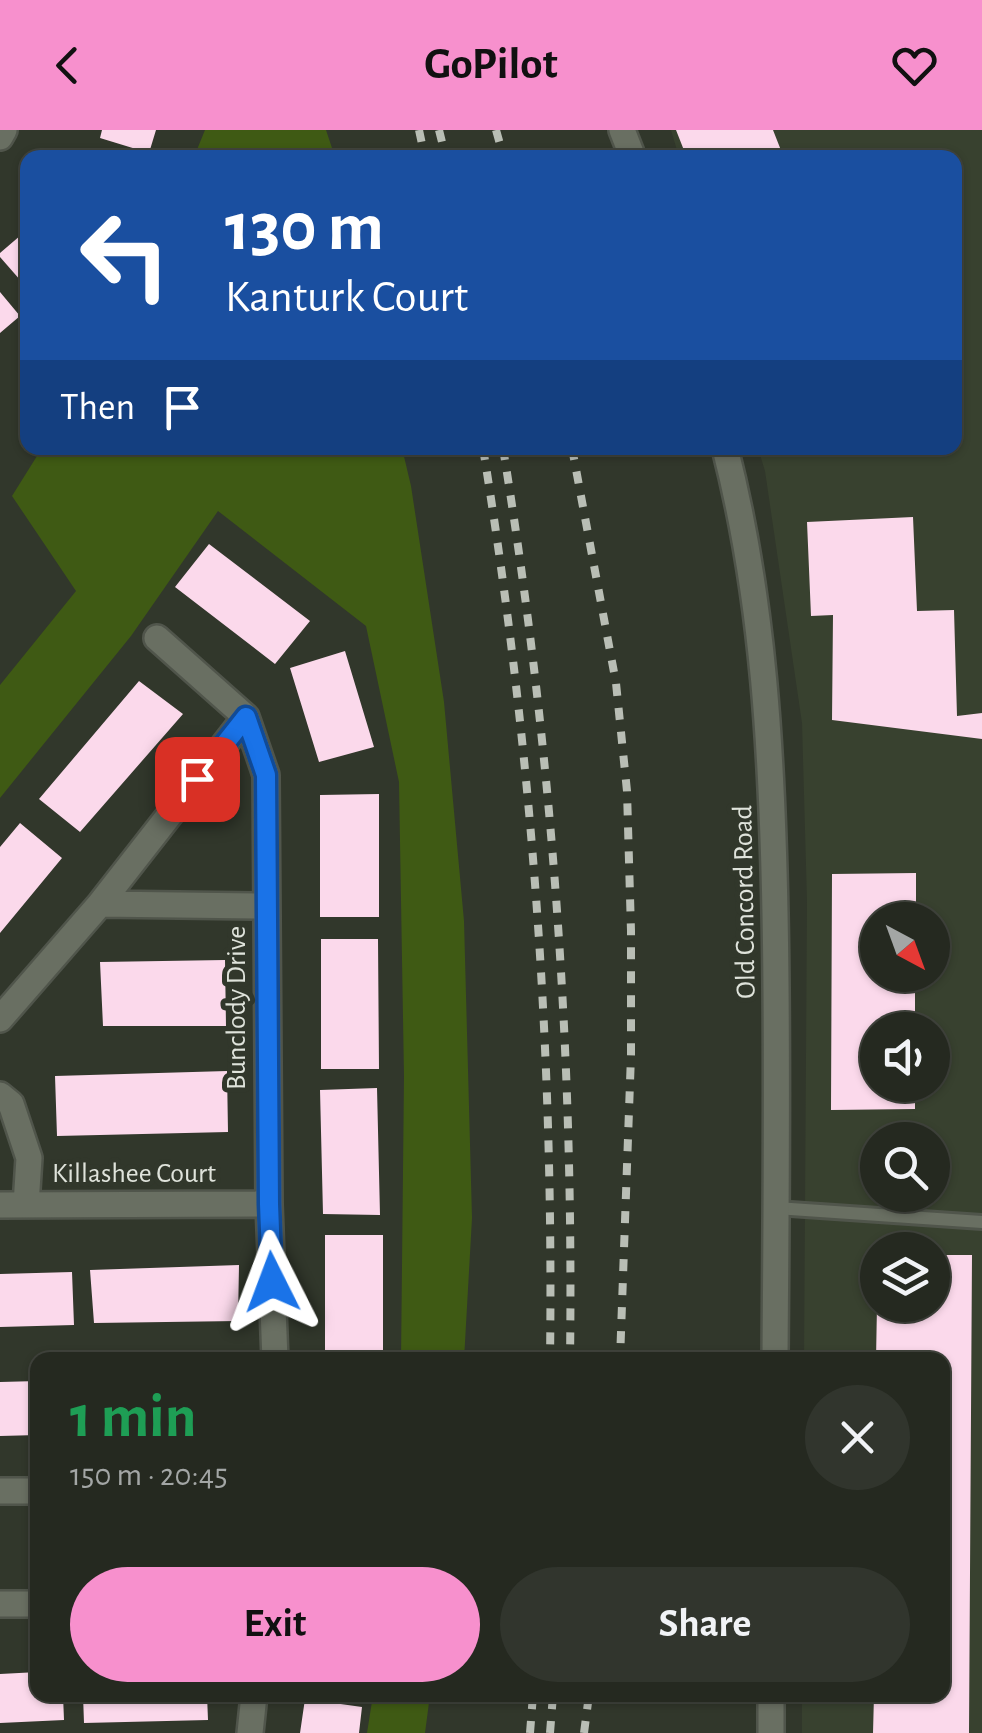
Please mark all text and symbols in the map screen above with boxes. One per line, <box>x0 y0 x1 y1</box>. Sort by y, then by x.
icon: back <box>40 38 95 93</box>
icon: heart <box>887 38 942 93</box>
text: GoPilot <box>424 42 558 87</box>
icon: left <box>60 190 190 320</box>
text: 130 m <box>225 193 384 263</box>
text: Kanturk Court <box>225 275 468 320</box>
icon: arrive <box>155 380 210 435</box>
text: Then <box>60 389 135 427</box>
pin <box>155 737 240 822</box>
icon: arrive <box>170 752 225 807</box>
street label: Old Concord Road <box>729 805 761 999</box>
north arrow <box>860 902 950 992</box>
map controls <box>860 902 950 1322</box>
street label: Bunclody Drive <box>223 926 251 1090</box>
button: sound <box>860 1012 950 1102</box>
button: search <box>860 1122 950 1212</box>
street label: Killashee Court <box>52 1160 216 1188</box>
position arrow <box>220 1230 324 1334</box>
button: layers <box>860 1232 950 1322</box>
button: close <box>805 1385 910 1490</box>
text: 1 min <box>70 1388 196 1448</box>
text: 150 m · 20:45 <box>70 1459 228 1491</box>
button: Exit <box>70 1567 480 1682</box>
button: Share <box>500 1567 910 1682</box>

